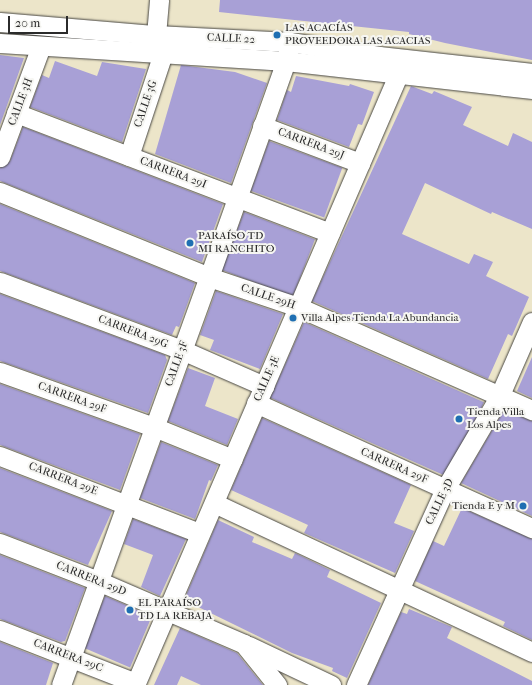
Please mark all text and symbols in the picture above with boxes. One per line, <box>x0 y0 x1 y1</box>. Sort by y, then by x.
scale bar <box>10 8 70 34</box>
text: 20 m <box>15 16 40 30</box>
place label: LAS ACACÍAS PROVEEDORA LAS ACACIAS <box>285 22 430 48</box>
marker: LAS ACACÍAS PROVEEDORA LAS ACACIAS <box>272 30 282 40</box>
street label: CALLE 22 <box>207 31 255 47</box>
street label: CALLE 3H <box>6 76 36 128</box>
street label: CALLE 3G <box>132 79 160 129</box>
street label: CARRERA 29J <box>276 125 346 163</box>
street label: CARRERA 29I <box>138 154 208 192</box>
place label: PARAÍSO TD MI RANCHITO <box>198 230 275 256</box>
marker: PARAÍSO TD MI RANCHITO <box>185 238 195 248</box>
street label: CALLE 29H <box>239 281 297 313</box>
place label: Villa Alpes Tienda La Abundancia <box>301 311 459 325</box>
street label: CARRERA 29G <box>96 313 170 351</box>
marker: Villa Alpes Tienda La Abundancia <box>288 313 298 323</box>
street label: CALLE 3F <box>163 340 191 388</box>
street label: CALLE 3E <box>251 354 283 404</box>
street label: CARRERA 29F <box>36 379 108 417</box>
place label: Tienda Villa Los Alpes <box>467 406 524 432</box>
marker: Tienda Villa Los Alpes <box>454 414 464 424</box>
street label: CARRERA 29F <box>358 445 430 487</box>
street label: CARRERA 29E <box>27 460 99 498</box>
street label: CALLE 3D <box>423 477 457 527</box>
place label: Tienda E y M <box>452 499 515 513</box>
marker: Tienda E y M <box>518 501 528 511</box>
street label: CARRERA 29D <box>54 559 128 599</box>
place label: EL PARAÍSO TD LA REBAJA <box>138 597 212 623</box>
marker: EL PARAÍSO TD LA REBAJA <box>125 605 135 615</box>
street label: CARRERA 29C <box>31 637 105 675</box>

